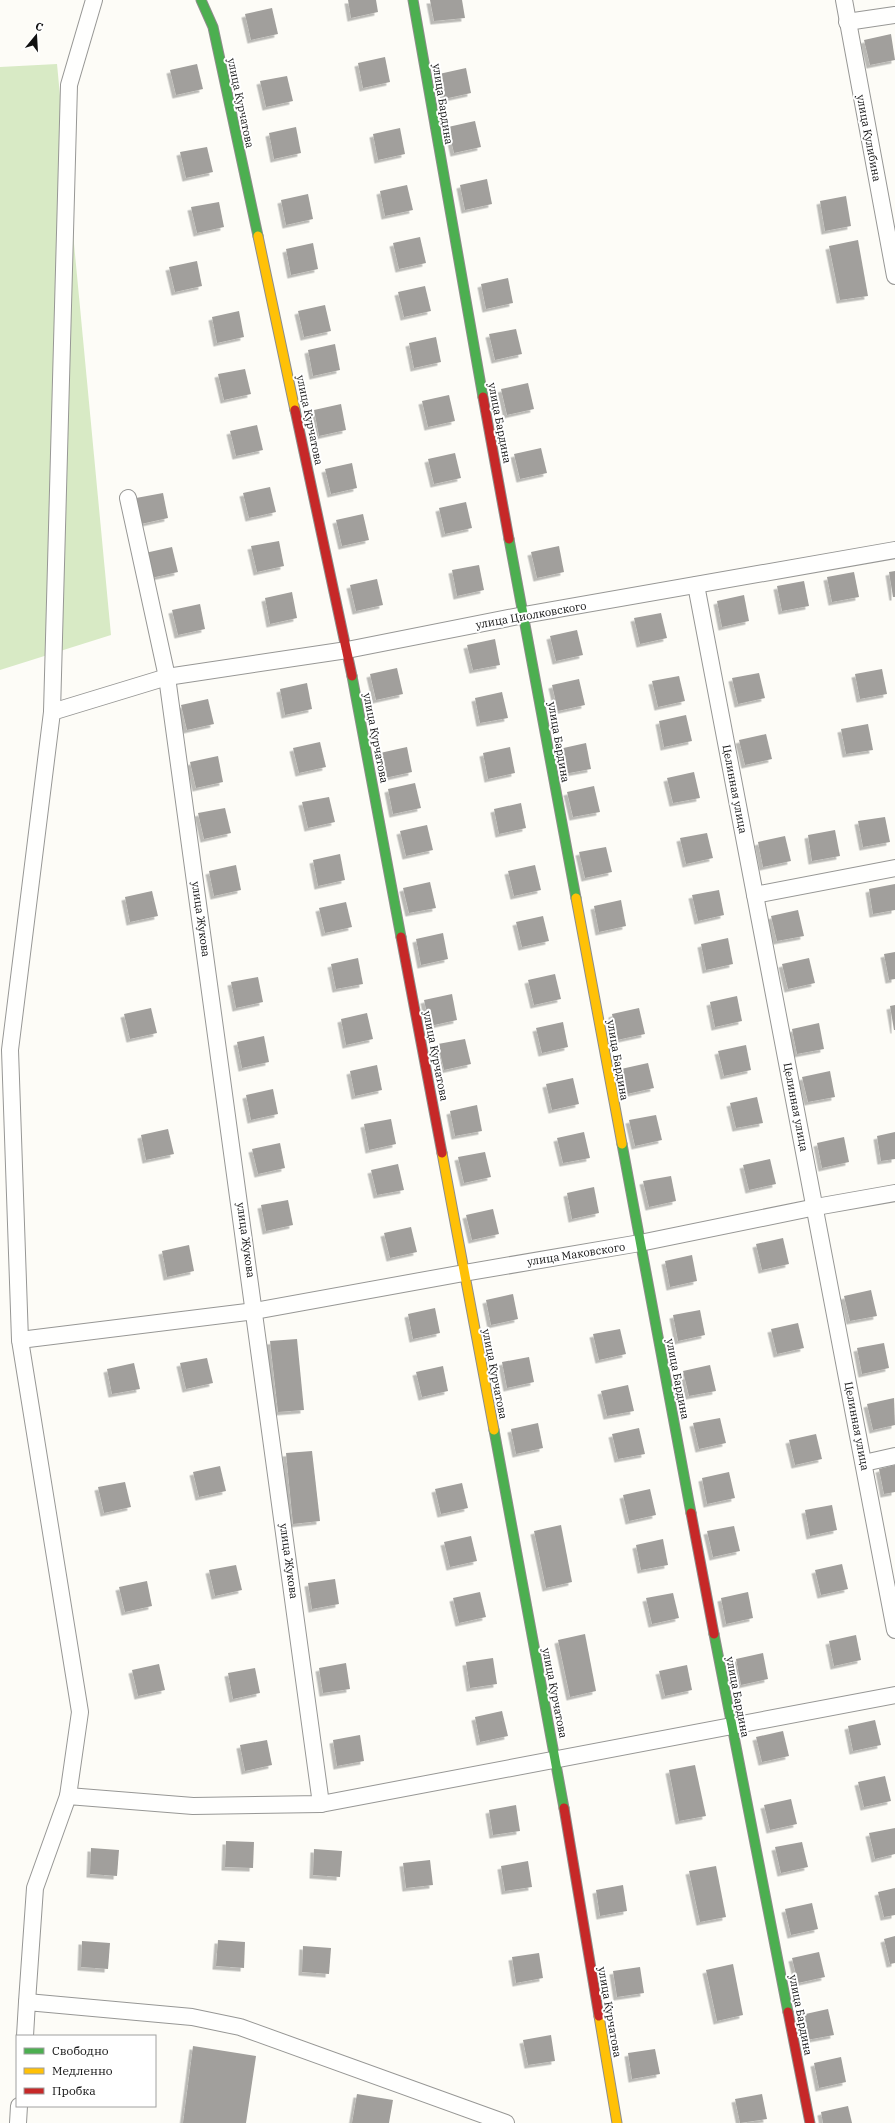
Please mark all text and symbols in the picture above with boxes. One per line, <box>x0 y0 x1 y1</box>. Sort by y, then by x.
north arrow <box>16 16 56 56</box>
text: С <box>33 19 45 34</box>
street label: улица Курчатова <box>225 57 257 149</box>
street label: улица Бардина <box>430 63 456 145</box>
street label: улица Кулибина <box>854 93 884 183</box>
street label: улица Курчатова <box>294 374 326 466</box>
street label: улица Бардина <box>485 382 515 464</box>
street label: улица Циолковского <box>475 598 587 632</box>
street label: улица Курчатова <box>360 692 392 784</box>
street label: улица Бардина <box>545 701 573 783</box>
street label: Целинная улица <box>720 743 750 835</box>
street label: улица Жукова <box>189 880 213 958</box>
street label: улица Курчатова <box>420 1010 452 1102</box>
street label: улица Бардина <box>604 1019 632 1101</box>
street label: Целинная улица <box>781 1061 811 1153</box>
street label: улица Жукова <box>234 1201 258 1279</box>
street label: улица Маковского <box>526 1239 626 1269</box>
street label: улица Курчатова <box>479 1328 511 1420</box>
street label: улица Бардина <box>663 1338 693 1420</box>
street label: Целинная улица <box>842 1380 872 1472</box>
street label: улица Жукова <box>277 1522 301 1600</box>
street label: улица Курчатова <box>539 1647 571 1739</box>
street label: улица Бардина <box>723 1656 753 1738</box>
street label: улица Курчатова <box>595 1966 625 2058</box>
street label: улица Бардина <box>786 1974 816 2056</box>
legend <box>16 2035 156 2107</box>
text: Свободно <box>52 2043 109 2058</box>
text: Медленно <box>52 2063 113 2078</box>
text: Пробка <box>52 2083 96 2098</box>

